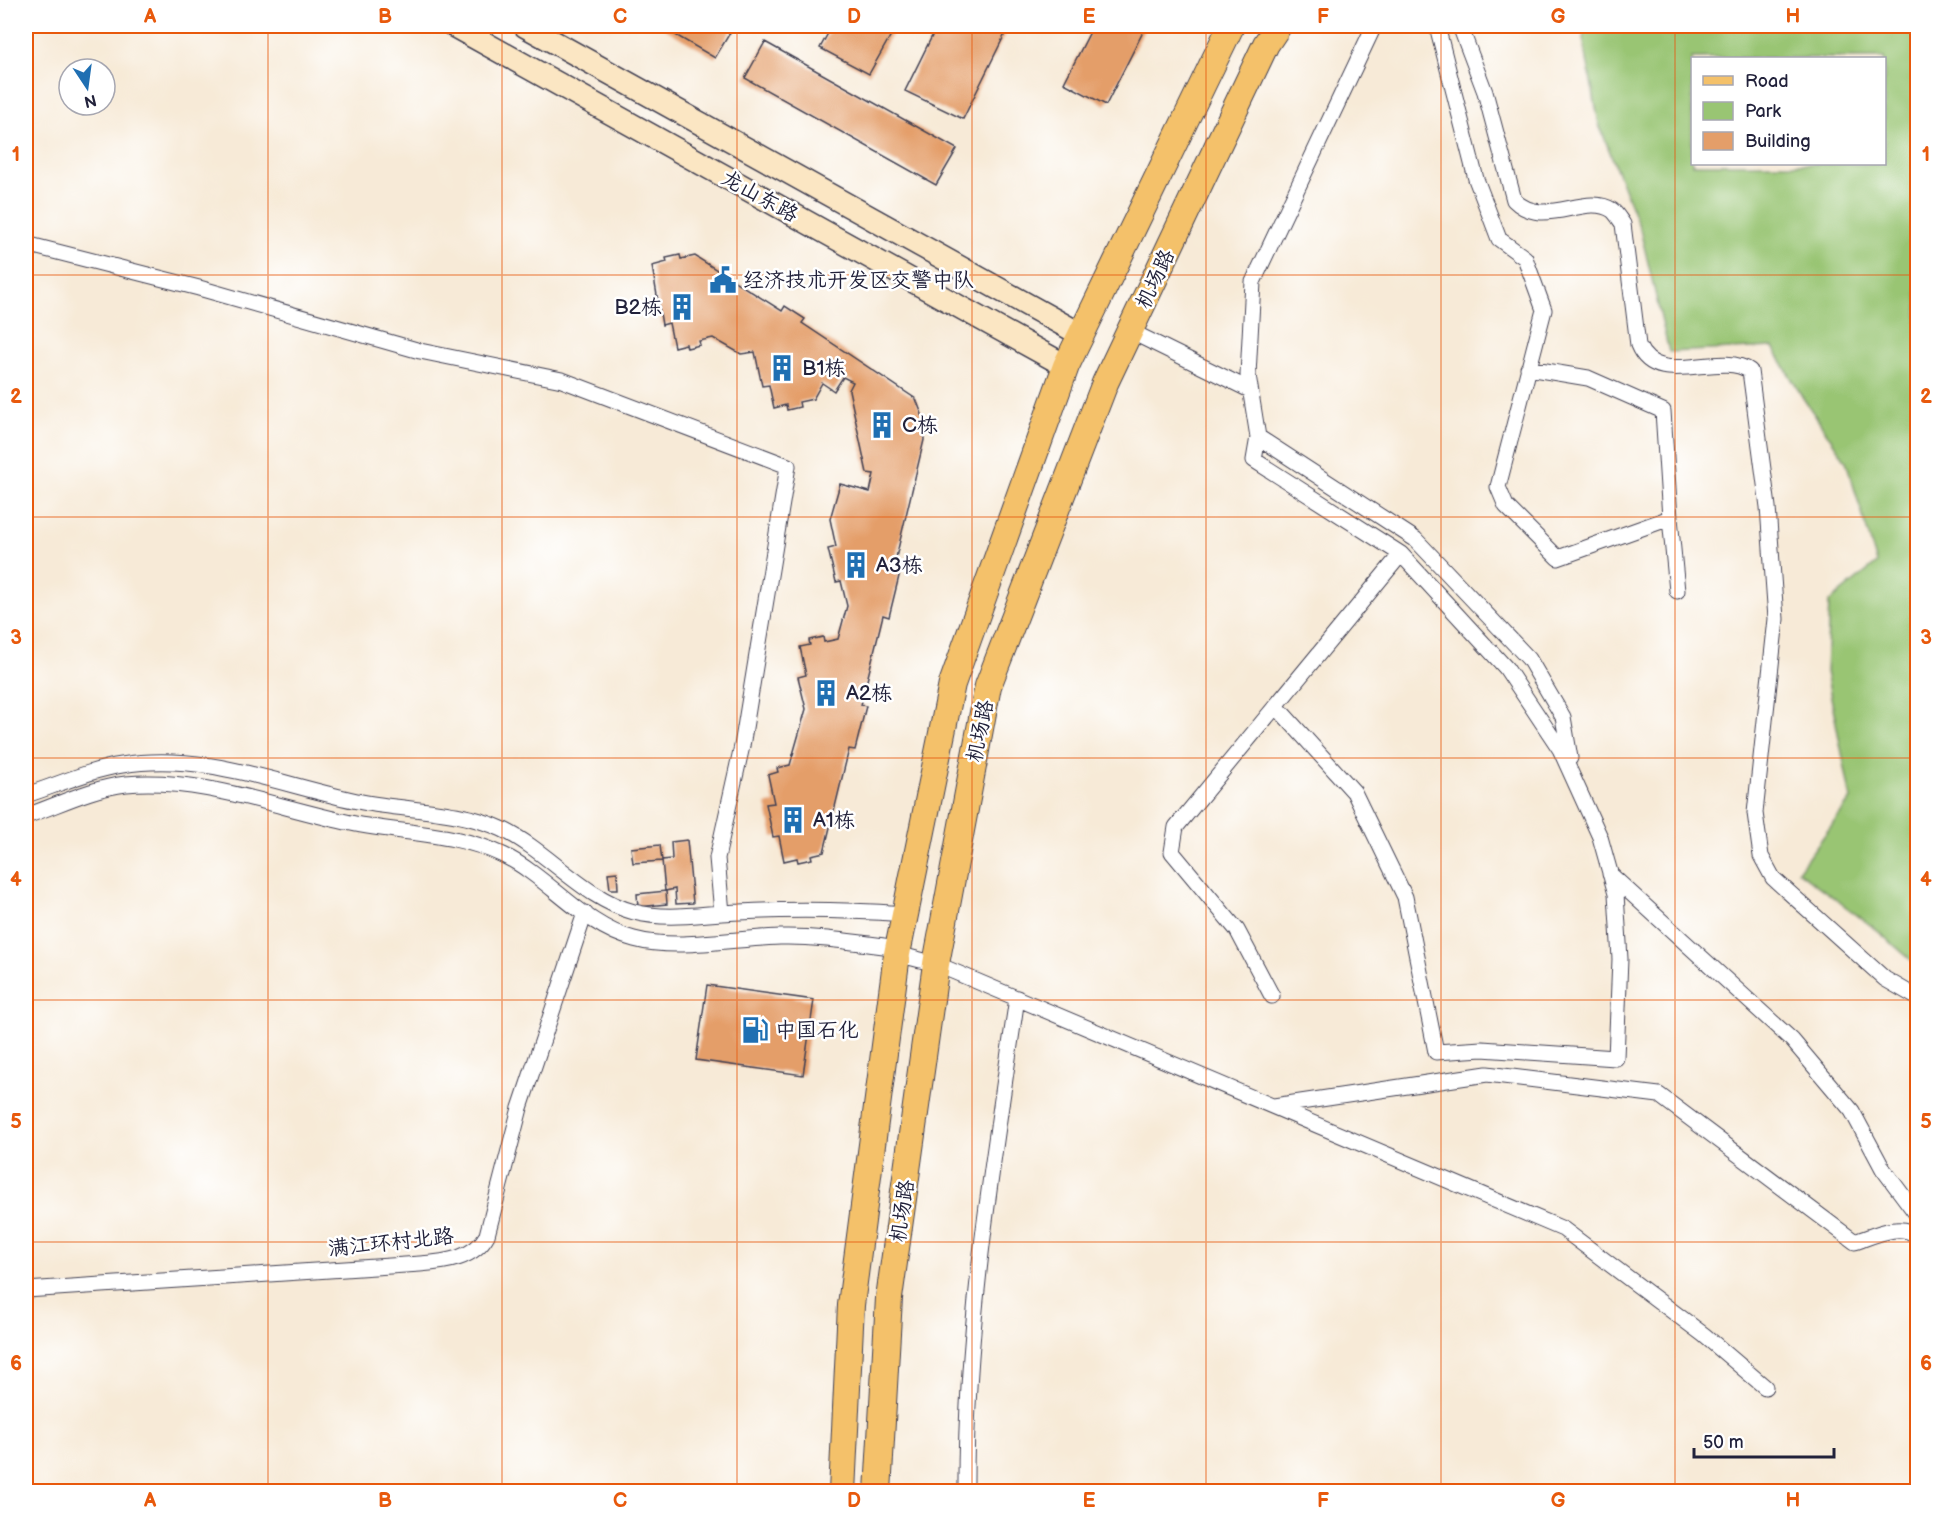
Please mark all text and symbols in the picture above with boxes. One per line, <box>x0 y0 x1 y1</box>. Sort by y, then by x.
text: A <box>143 5 157 29</box>
text: B <box>378 5 392 29</box>
text: C <box>613 5 627 29</box>
text: D <box>847 5 861 29</box>
text: E <box>1083 5 1096 29</box>
text: F <box>1317 5 1329 29</box>
text: G <box>1551 5 1566 29</box>
text: H <box>1786 5 1800 29</box>
north arrow <box>57 57 117 117</box>
legend <box>1691 57 1886 165</box>
text: Road <box>1745 71 1789 92</box>
text: N <box>82 90 98 111</box>
text: Park <box>1745 101 1781 122</box>
text: Building <box>1745 131 1811 152</box>
text: 1 <box>12 143 20 167</box>
text: 1 <box>1922 143 1930 167</box>
street label: 龙山东路 <box>717 165 803 228</box>
street label: 机场路 <box>1131 245 1180 313</box>
public building icon: 经济技术开发区交警中队 <box>708 265 738 295</box>
place label: 经济技术开发区交警中队 <box>743 268 974 293</box>
building icon: B2栋 <box>667 292 697 322</box>
place label: B2栋 <box>614 295 662 320</box>
building icon: B1栋 <box>767 353 797 383</box>
place label: B1栋 <box>802 356 846 381</box>
text: 2 <box>10 385 22 409</box>
text: 2 <box>1920 385 1932 409</box>
building icon: C栋 <box>867 410 897 440</box>
place label: C栋 <box>902 413 938 438</box>
building icon: A3栋 <box>841 550 871 580</box>
place label: A3栋 <box>876 553 923 578</box>
text: 3 <box>10 626 22 650</box>
text: 3 <box>1920 626 1932 650</box>
building icon: A2栋 <box>811 678 841 708</box>
place label: A2栋 <box>846 681 892 706</box>
street label: 机场路 <box>962 698 999 764</box>
building icon: A1栋 <box>778 805 808 835</box>
place label: A1栋 <box>813 808 855 833</box>
text: 4 <box>10 868 22 892</box>
text: 4 <box>1920 868 1932 892</box>
fuel station icon: 中国石化 <box>740 1015 770 1045</box>
place label: 中国石化 <box>775 1018 859 1043</box>
text: 5 <box>10 1110 22 1134</box>
text: 5 <box>1920 1110 1932 1134</box>
street label: 机场路 <box>886 1178 919 1244</box>
street label: 满江环村北路 <box>327 1223 455 1262</box>
text: 6 <box>10 1352 22 1376</box>
text: 6 <box>1920 1352 1932 1376</box>
scale bar <box>1694 1421 1834 1459</box>
text: 50 m <box>1703 1432 1744 1453</box>
text: A <box>143 1489 157 1513</box>
text: B <box>378 1489 392 1513</box>
text: C <box>613 1489 627 1513</box>
text: D <box>847 1489 861 1513</box>
text: E <box>1083 1489 1096 1513</box>
text: F <box>1317 1489 1329 1513</box>
text: G <box>1551 1489 1566 1513</box>
text: H <box>1786 1489 1800 1513</box>

